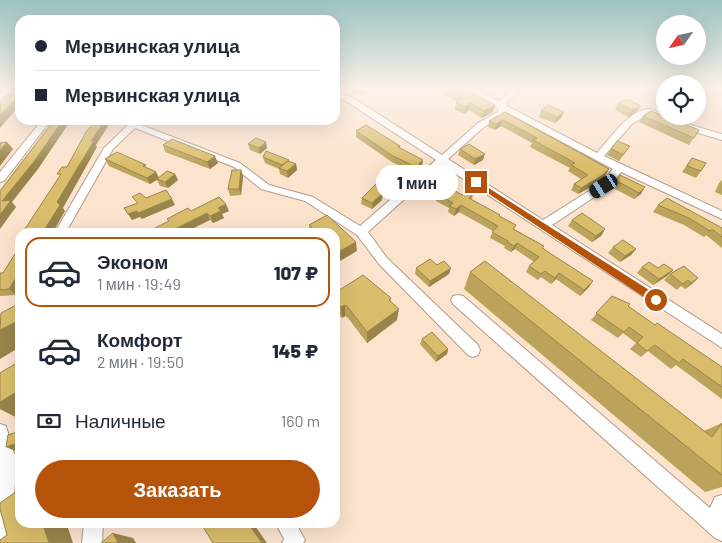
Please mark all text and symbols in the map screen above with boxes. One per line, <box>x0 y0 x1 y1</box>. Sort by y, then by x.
north arrow <box>656 15 706 65</box>
map controls <box>656 15 706 125</box>
text: Мервинская улица <box>65 34 240 57</box>
button: locate <box>656 75 706 125</box>
text: Мервинская улица <box>65 83 240 106</box>
callout: 1 мин <box>376 164 458 200</box>
route end <box>465 171 487 193</box>
car <box>587 172 620 200</box>
text: 1 мин <box>397 173 437 192</box>
icon: car <box>37 250 82 295</box>
text: Эконом <box>97 250 168 273</box>
text: 107 ₽ <box>274 261 318 284</box>
text: 1 мин · 19:49 <box>97 274 181 293</box>
route start <box>645 289 667 311</box>
icon: car <box>37 328 82 373</box>
text: Комфорт <box>97 328 182 351</box>
text: 145 ₽ <box>272 339 318 362</box>
text: 2 мин · 19:50 <box>97 352 184 371</box>
icon: cash <box>35 407 63 435</box>
text: Наличные <box>75 409 166 432</box>
text: 160 m <box>281 411 320 430</box>
button: Заказать <box>35 460 320 518</box>

